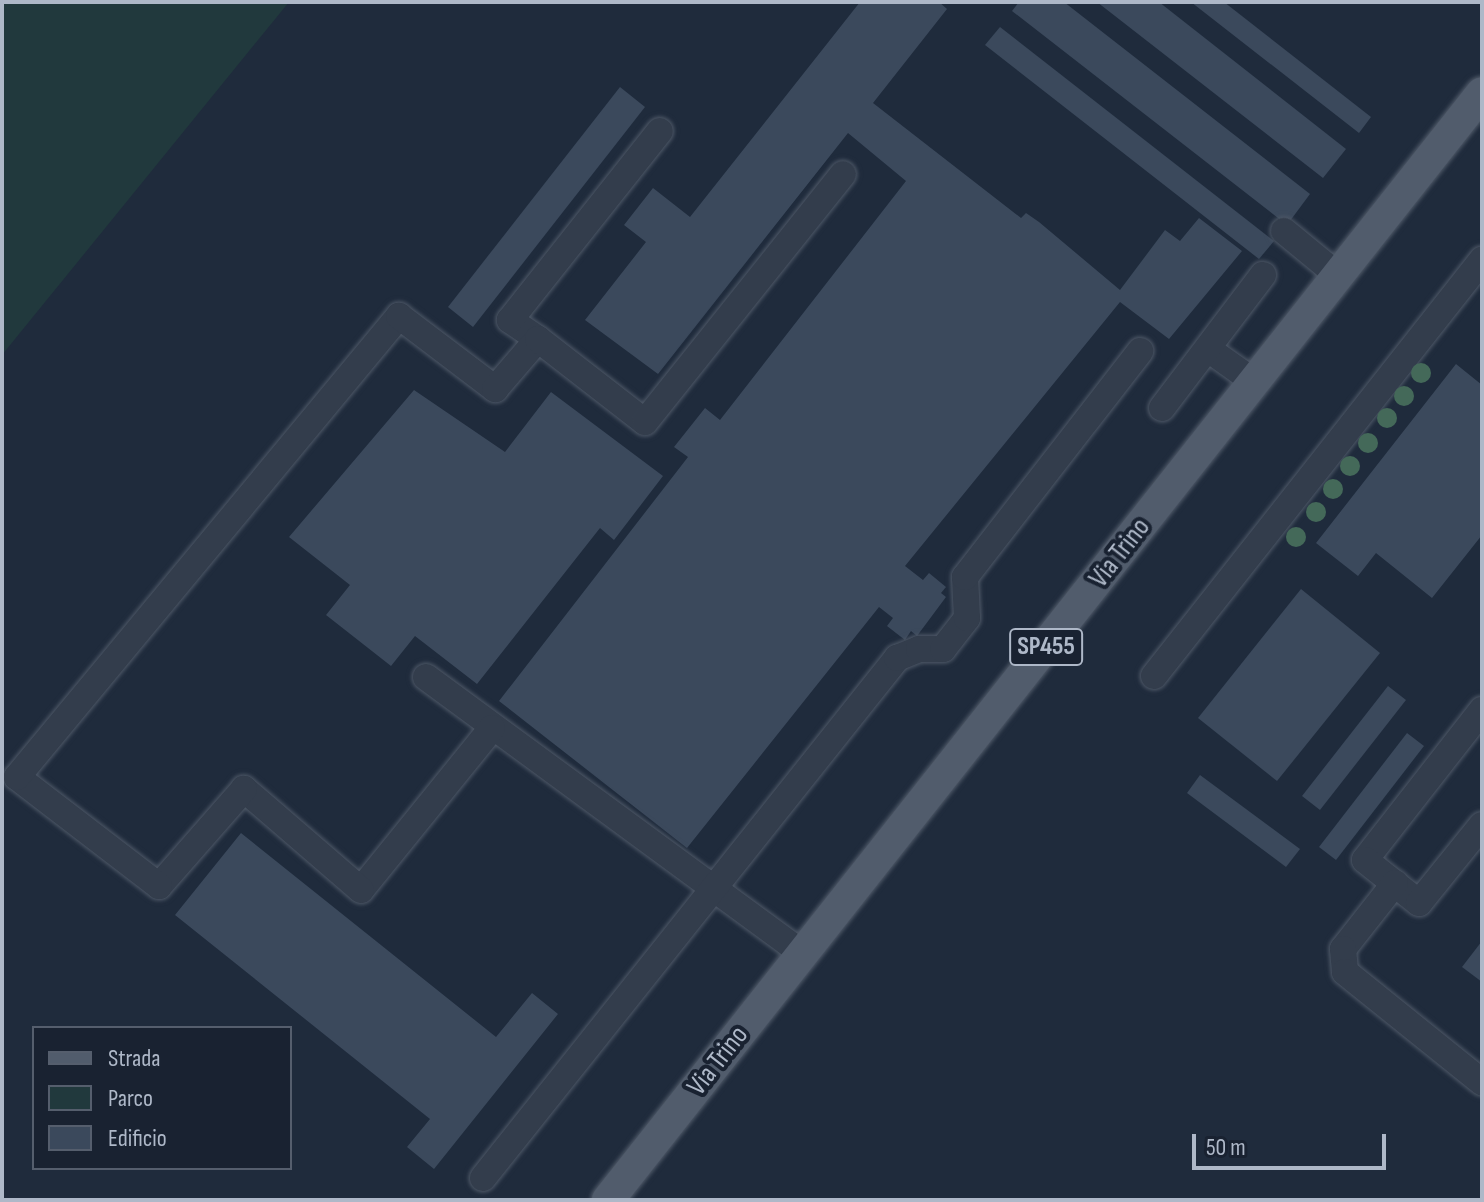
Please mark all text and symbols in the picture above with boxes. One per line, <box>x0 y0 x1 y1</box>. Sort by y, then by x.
street label: Via Trino <box>1082 511 1158 595</box>
road number: SP455 <box>1008 625 1084 669</box>
street label: Via Trino <box>680 1019 756 1103</box>
legend <box>32 1026 292 1170</box>
text: Strada <box>108 1044 161 1073</box>
text: Parco <box>108 1084 153 1113</box>
scale bar <box>1196 1118 1390 1168</box>
text: Edificio <box>108 1124 167 1153</box>
text: 50 m <box>1206 1133 1246 1162</box>

